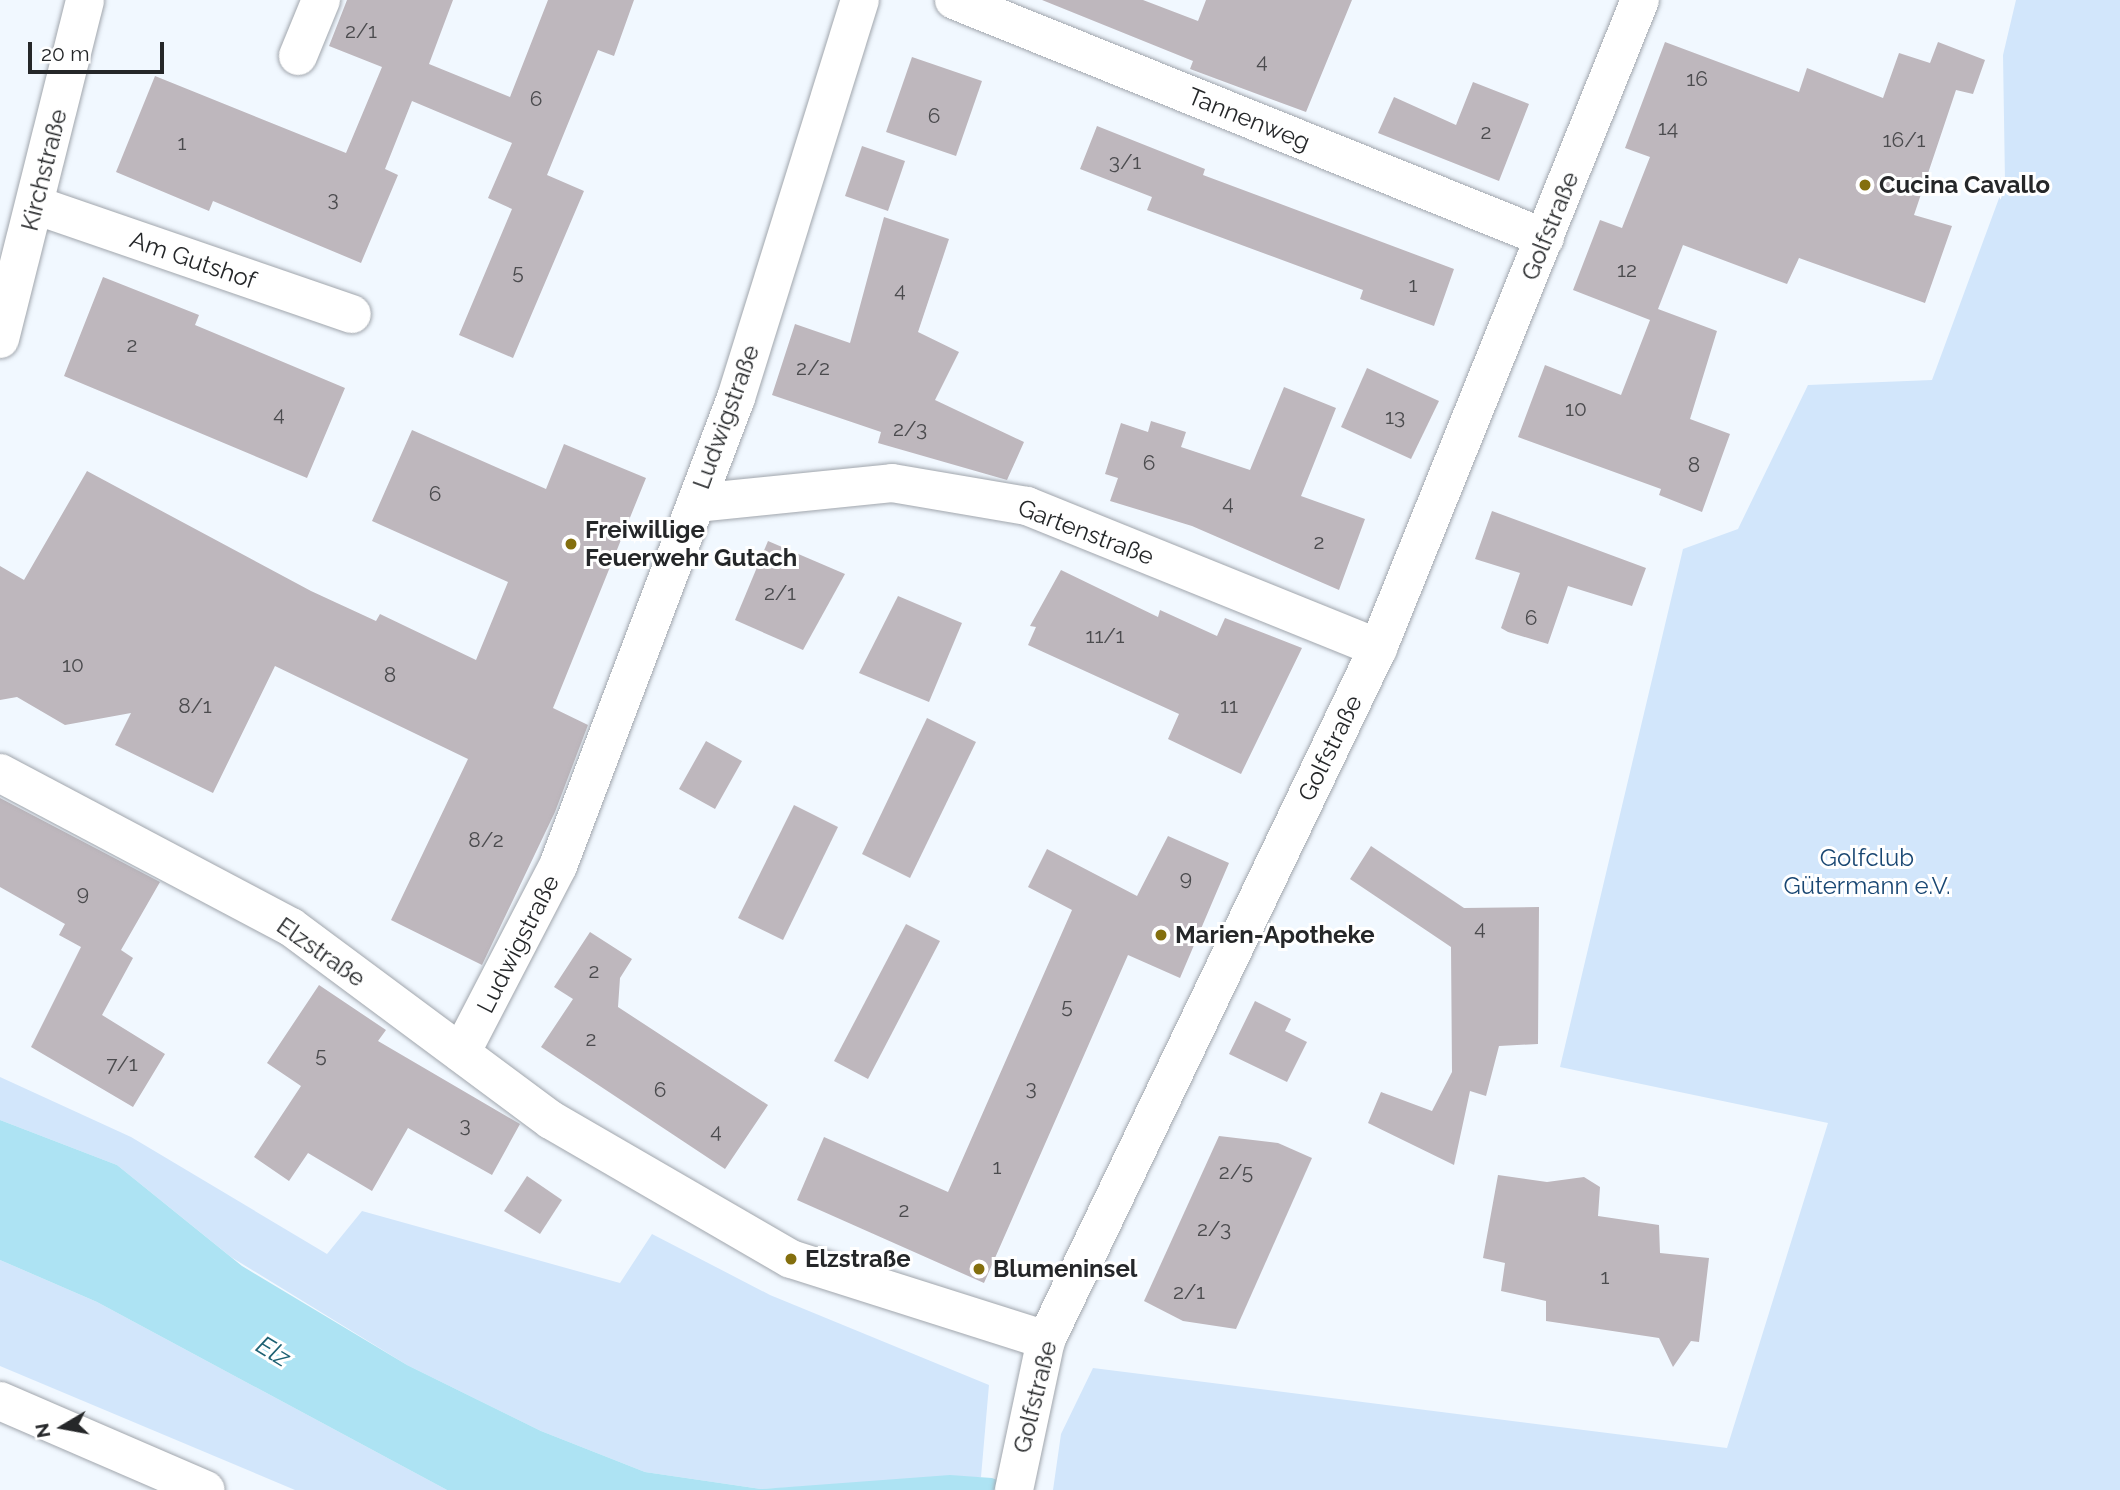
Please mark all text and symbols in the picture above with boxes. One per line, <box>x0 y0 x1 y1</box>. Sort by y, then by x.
house number: 2/1 <box>345 18 377 44</box>
scale bar <box>32 28 168 72</box>
text: 20 m <box>41 41 89 66</box>
house number: 4 <box>1256 48 1268 74</box>
house number: 16 <box>1686 66 1708 92</box>
street label: Tannenweg <box>1184 81 1314 157</box>
house number: 6 <box>530 86 542 112</box>
house number: 6 <box>928 103 940 129</box>
street label: Kirchstraße <box>15 106 73 234</box>
house number: 14 <box>1658 115 1678 141</box>
house number: 2 <box>1481 119 1491 145</box>
house number: 16/1 <box>1883 127 1925 153</box>
house number: 1 <box>178 130 186 156</box>
house number: 3/1 <box>1109 149 1141 175</box>
street label: Golfstraße <box>1515 168 1585 284</box>
place label: Cucina Cavallo <box>1879 171 2050 199</box>
marker: Cucina Cavallo <box>1857 177 1873 193</box>
house number: 3 <box>327 186 339 212</box>
street label: Am Gutshof <box>126 225 260 295</box>
house number: 12 <box>1617 257 1637 283</box>
house number: 5 <box>512 259 524 285</box>
house number: 1 <box>1409 272 1417 298</box>
house number: 4 <box>894 277 906 303</box>
house number: 2 <box>127 332 137 358</box>
street label: Ludwigstraße <box>687 341 765 493</box>
house number: 2/2 <box>796 355 830 381</box>
house number: 10 <box>1565 396 1587 422</box>
house number: 4 <box>273 401 285 427</box>
house number: 13 <box>1385 404 1405 430</box>
house number: 2/3 <box>893 416 927 442</box>
house number: 6 <box>1143 450 1155 476</box>
house number: 8 <box>1688 452 1700 478</box>
house number: 6 <box>429 481 441 507</box>
house number: 4 <box>1222 490 1234 516</box>
street label: Gartenstraße <box>1014 493 1158 571</box>
place label: Freiwillige Feuerwehr Gutach <box>585 516 798 572</box>
house number: 2 <box>1314 529 1324 555</box>
marker: Freiwillige Feuerwehr Gutach <box>563 536 579 552</box>
house number: 2/1 <box>764 580 796 606</box>
house number: 6 <box>1525 605 1537 631</box>
house number: 11/1 <box>1085 623 1125 649</box>
house number: 10 <box>62 652 84 678</box>
house number: 8 <box>384 662 396 688</box>
street label: Golfstraße <box>1292 690 1368 806</box>
house number: 8/1 <box>178 693 212 719</box>
house number: 11 <box>1220 693 1238 719</box>
house number: 8/2 <box>468 827 504 853</box>
park label: Golfclub Gütermann e.V. <box>1784 844 1950 900</box>
house number: 9 <box>1180 865 1192 891</box>
street label: Ludwigstraße <box>471 870 565 1018</box>
house number: 9 <box>77 880 89 906</box>
street label: Elzstraße <box>271 911 371 993</box>
house number: 4 <box>1474 915 1486 941</box>
place label: Marien-Apotheke <box>1175 921 1375 949</box>
marker: Marien-Apotheke <box>1153 927 1169 943</box>
house number: 2 <box>589 958 599 984</box>
house number: 5 <box>1061 993 1073 1019</box>
house number: 2 <box>586 1026 596 1052</box>
house number: 5 <box>315 1042 327 1068</box>
house number: 7/1 <box>106 1051 138 1077</box>
house number: 3 <box>1025 1075 1037 1101</box>
house number: 6 <box>654 1077 666 1103</box>
house number: 3 <box>459 1112 471 1138</box>
house number: 4 <box>710 1118 722 1144</box>
house number: 1 <box>993 1154 1001 1180</box>
house number: 2/5 <box>1219 1159 1253 1185</box>
house number: 2 <box>899 1197 909 1223</box>
house number: 2/3 <box>1197 1216 1231 1242</box>
place label: Elzstraße <box>805 1245 911 1273</box>
marker: Elzstraße <box>783 1251 799 1267</box>
place label: Blumeninsel <box>993 1255 1137 1283</box>
marker: Blumeninsel <box>971 1261 987 1277</box>
house number: 1 <box>1601 1264 1609 1290</box>
house number: 2/1 <box>1173 1279 1205 1305</box>
water label: Elz <box>250 1330 296 1374</box>
street label: Golfstraße <box>1007 1338 1063 1456</box>
north arrow <box>28 1392 98 1462</box>
text: N <box>30 1422 54 1440</box>

